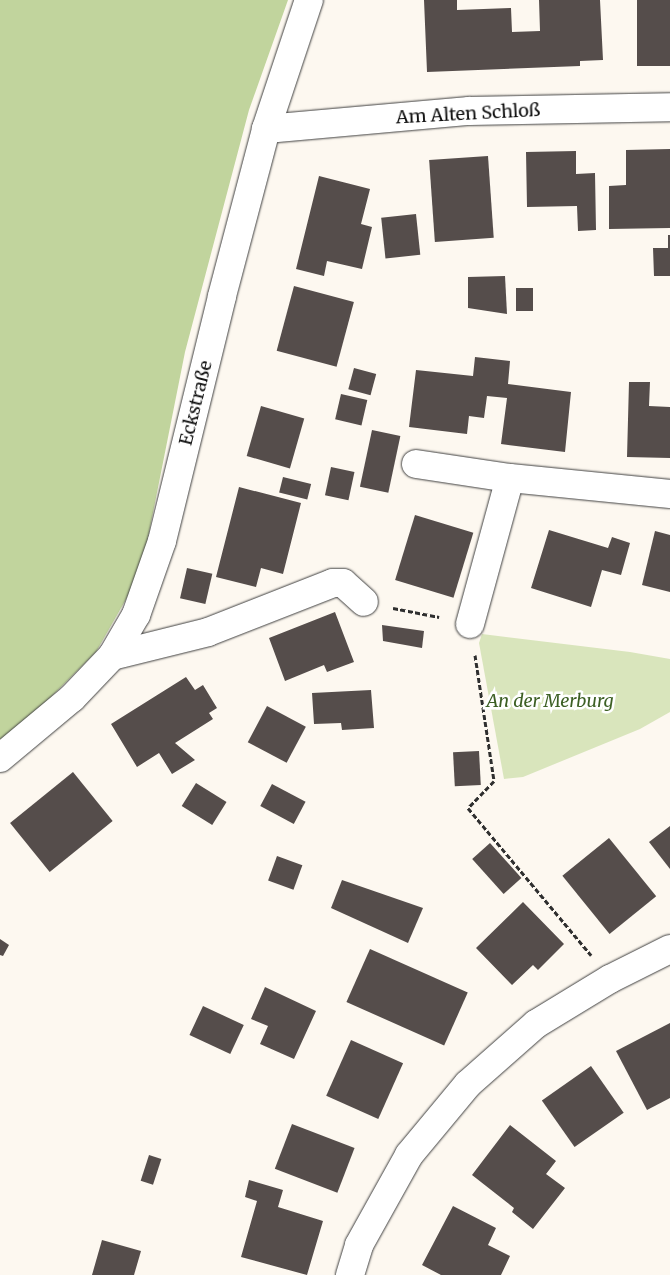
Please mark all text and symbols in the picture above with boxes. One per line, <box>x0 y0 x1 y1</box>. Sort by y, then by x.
street label: Am Alten Schloß <box>395 99 541 129</box>
street label: Eckstraße <box>175 358 217 448</box>
park label: An der Merburg <box>486 690 614 712</box>

